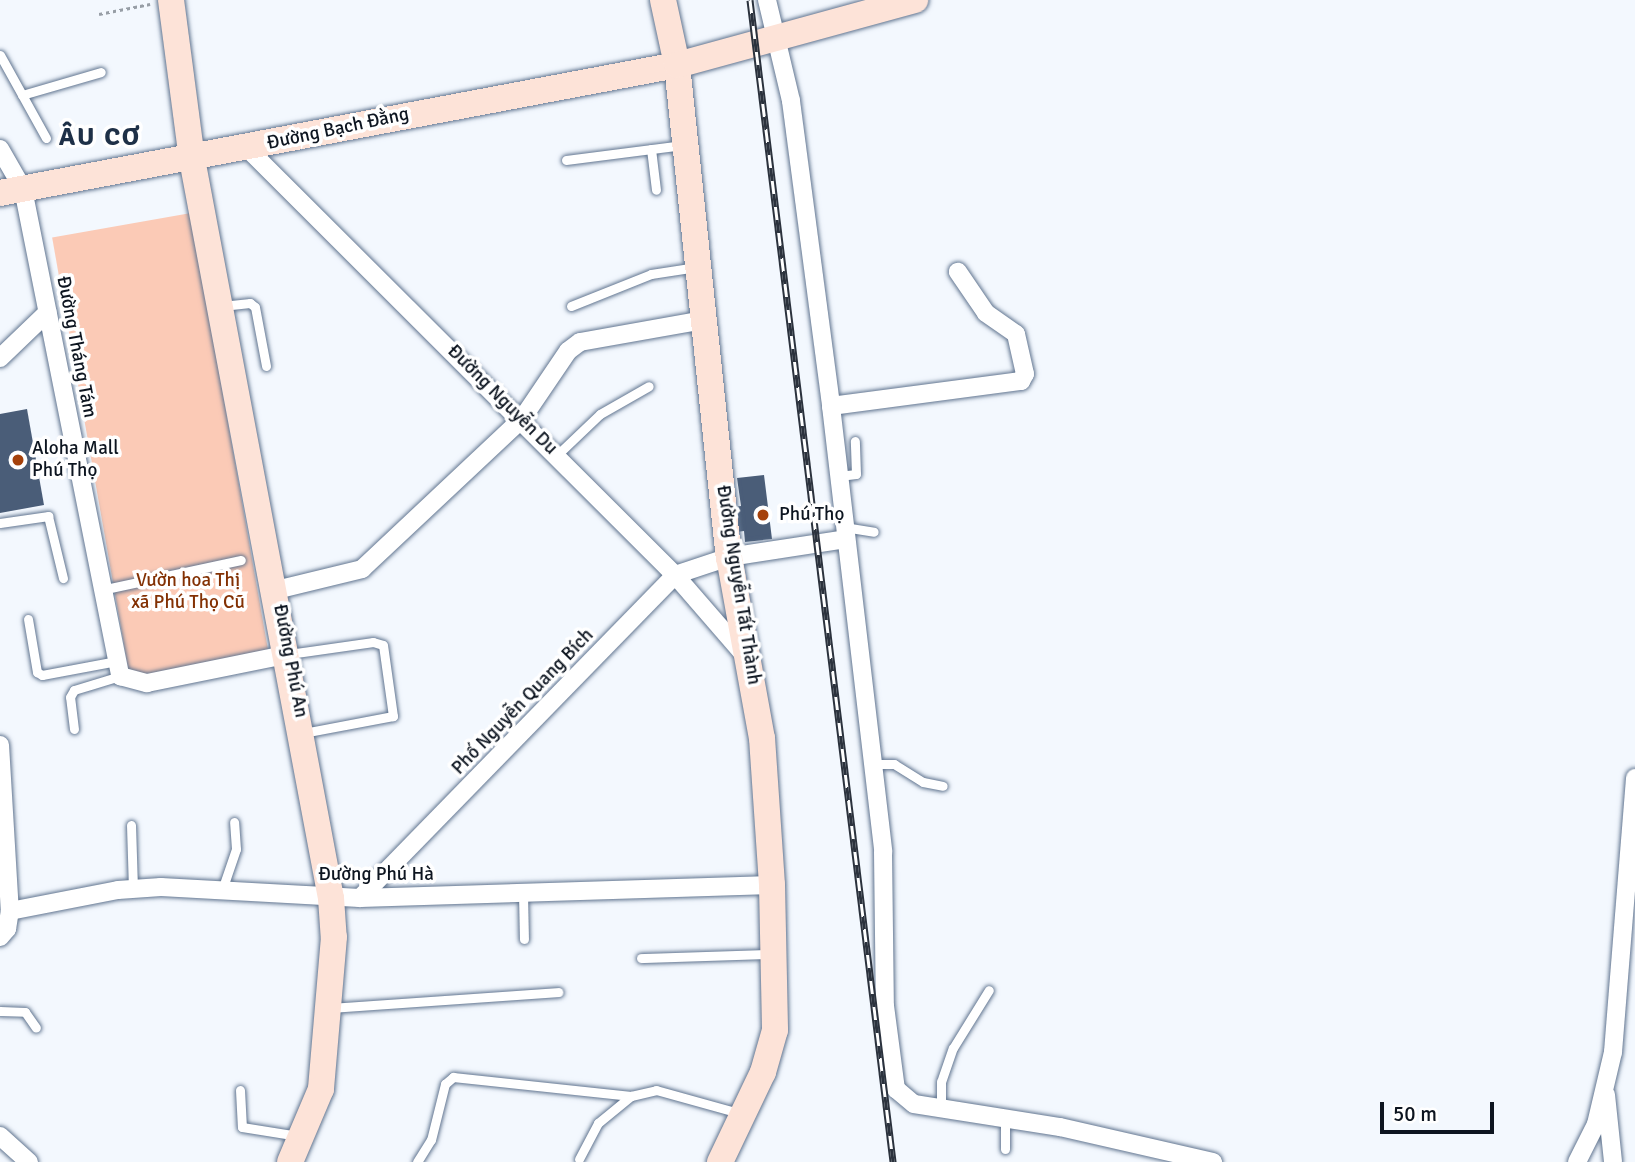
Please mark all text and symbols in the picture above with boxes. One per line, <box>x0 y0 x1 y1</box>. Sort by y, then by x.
street label: Đường Bạch Đằng <box>265 103 411 155</box>
district label: ÂU CƠ <box>59 122 141 154</box>
street label: Đường Tháng Tám <box>51 274 101 420</box>
street label: Đường Nguyễn Du <box>442 340 562 460</box>
place label: Aloha Mall Phú Thọ <box>32 438 119 482</box>
marker: Aloha Mall Phú Thọ <box>10 452 26 468</box>
street label: Đường Nguyễn Tất Thành <box>711 484 765 686</box>
place label: Phú Thọ <box>779 504 844 526</box>
marker: Phú Thọ <box>753 505 773 525</box>
park label: Vườn hoa Thị xã Phú Thọ Cũ <box>131 570 245 614</box>
street label: Đường Phú An <box>268 602 312 720</box>
street label: Phố Nguyễn Quang Bích <box>447 624 599 780</box>
street label: Đường Phú Hà <box>318 864 434 886</box>
scale bar <box>1383 1088 1497 1132</box>
text: 50 m <box>1393 1101 1437 1127</box>

